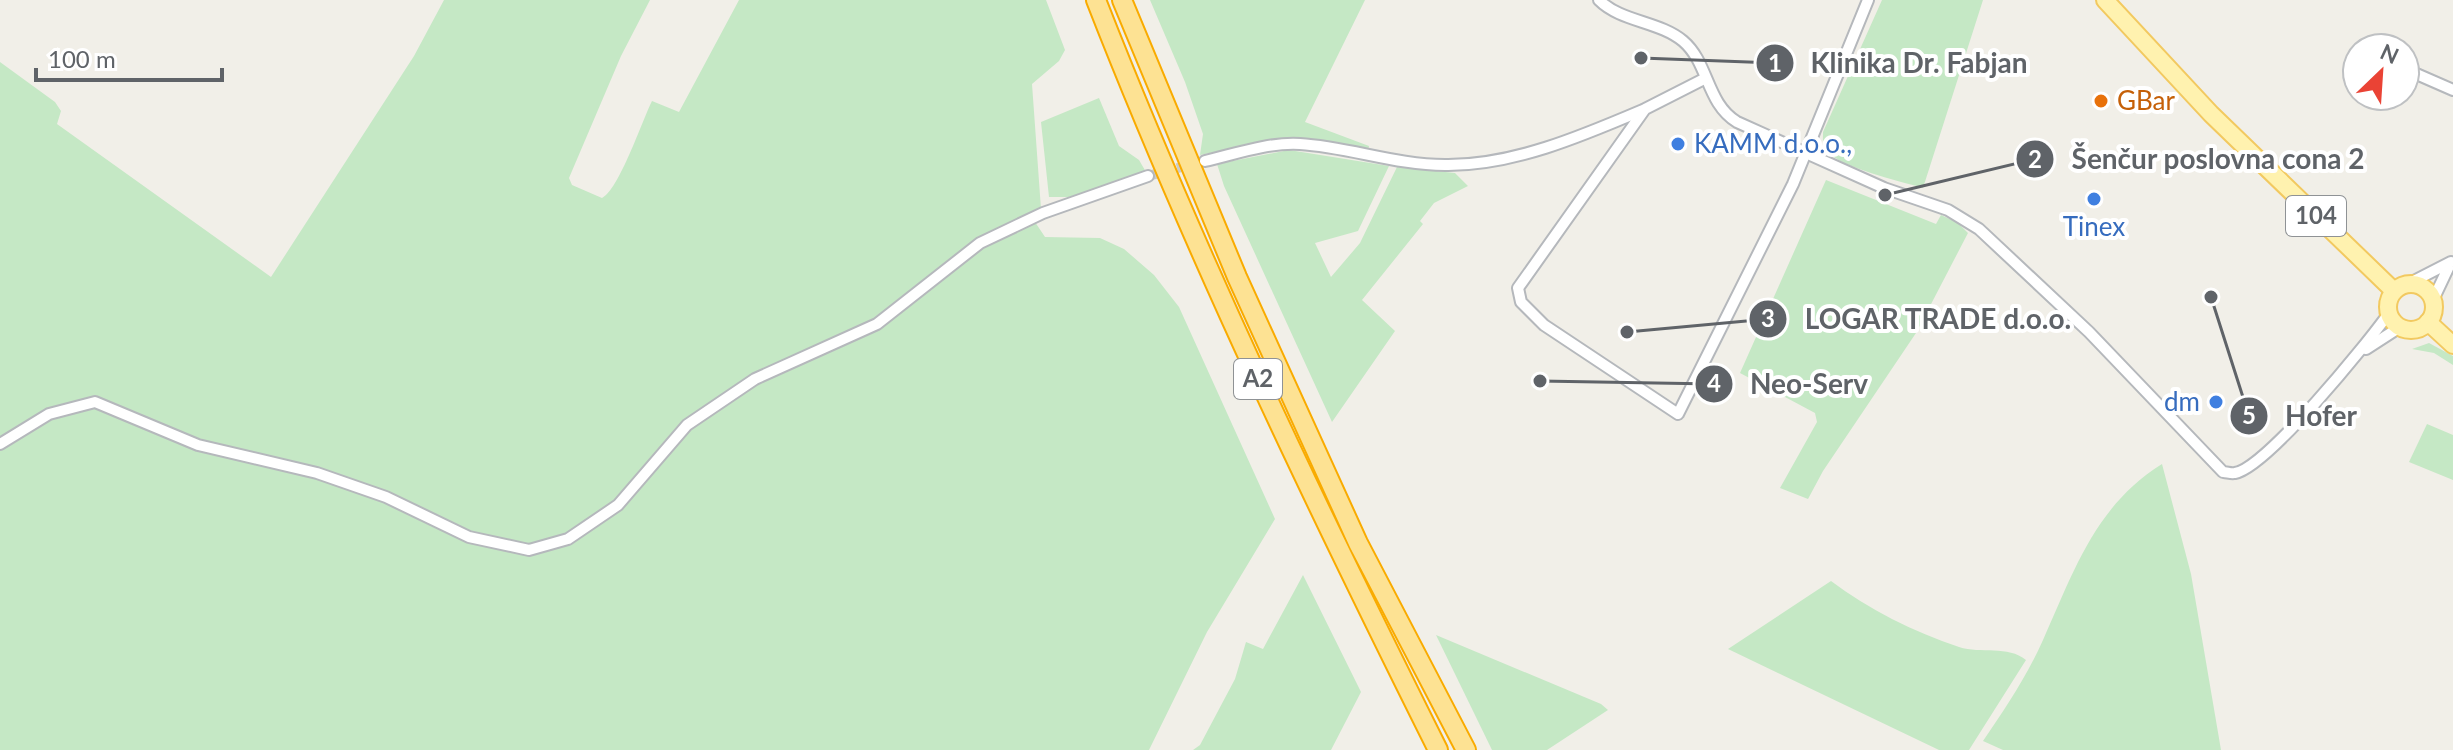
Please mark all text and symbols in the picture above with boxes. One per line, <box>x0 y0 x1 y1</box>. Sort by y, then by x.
scale bar <box>36 32 222 82</box>
north arrow <box>2341 32 2421 112</box>
callout: Klinika Dr. Fabjan <box>1755 37 2044 89</box>
text: N <box>2376 38 2403 69</box>
text: 100 m <box>48 44 116 73</box>
text: Klinika Dr. Fabjan <box>1810 45 2028 79</box>
text: 1 <box>1768 48 1782 77</box>
place label: GBar <box>2117 84 2176 116</box>
marker: GBar <box>2092 92 2110 110</box>
place label: KAMM d.o.o., <box>1694 127 1852 159</box>
callout: Šenčur poslovna cona 2 <box>2015 133 2381 185</box>
marker: KAMM d.o.o., <box>1669 135 1687 153</box>
text: Šenčur poslovna cona 2 <box>2072 141 2364 175</box>
text: 2 <box>2028 144 2042 173</box>
marker: Tinex <box>2085 190 2103 208</box>
road number: 104 <box>2286 196 2346 236</box>
place label: Tinex <box>2063 210 2125 242</box>
callout: LOGAR TRADE d.o.o. <box>1748 293 2088 345</box>
text: LOGAR TRADE d.o.o. <box>1805 301 2071 335</box>
text: 3 <box>1761 303 1775 332</box>
callout: Neo-Serv <box>1694 358 1884 410</box>
road number: A2 <box>1234 359 1282 399</box>
text: Neo-Serv <box>1750 366 1868 400</box>
text: 4 <box>1707 368 1721 397</box>
place label: dm <box>2164 385 2200 417</box>
callout: Hofer <box>2229 390 2373 442</box>
marker: dm <box>2207 393 2225 411</box>
text: Hofer <box>2285 398 2358 432</box>
text: 5 <box>2242 400 2256 429</box>

